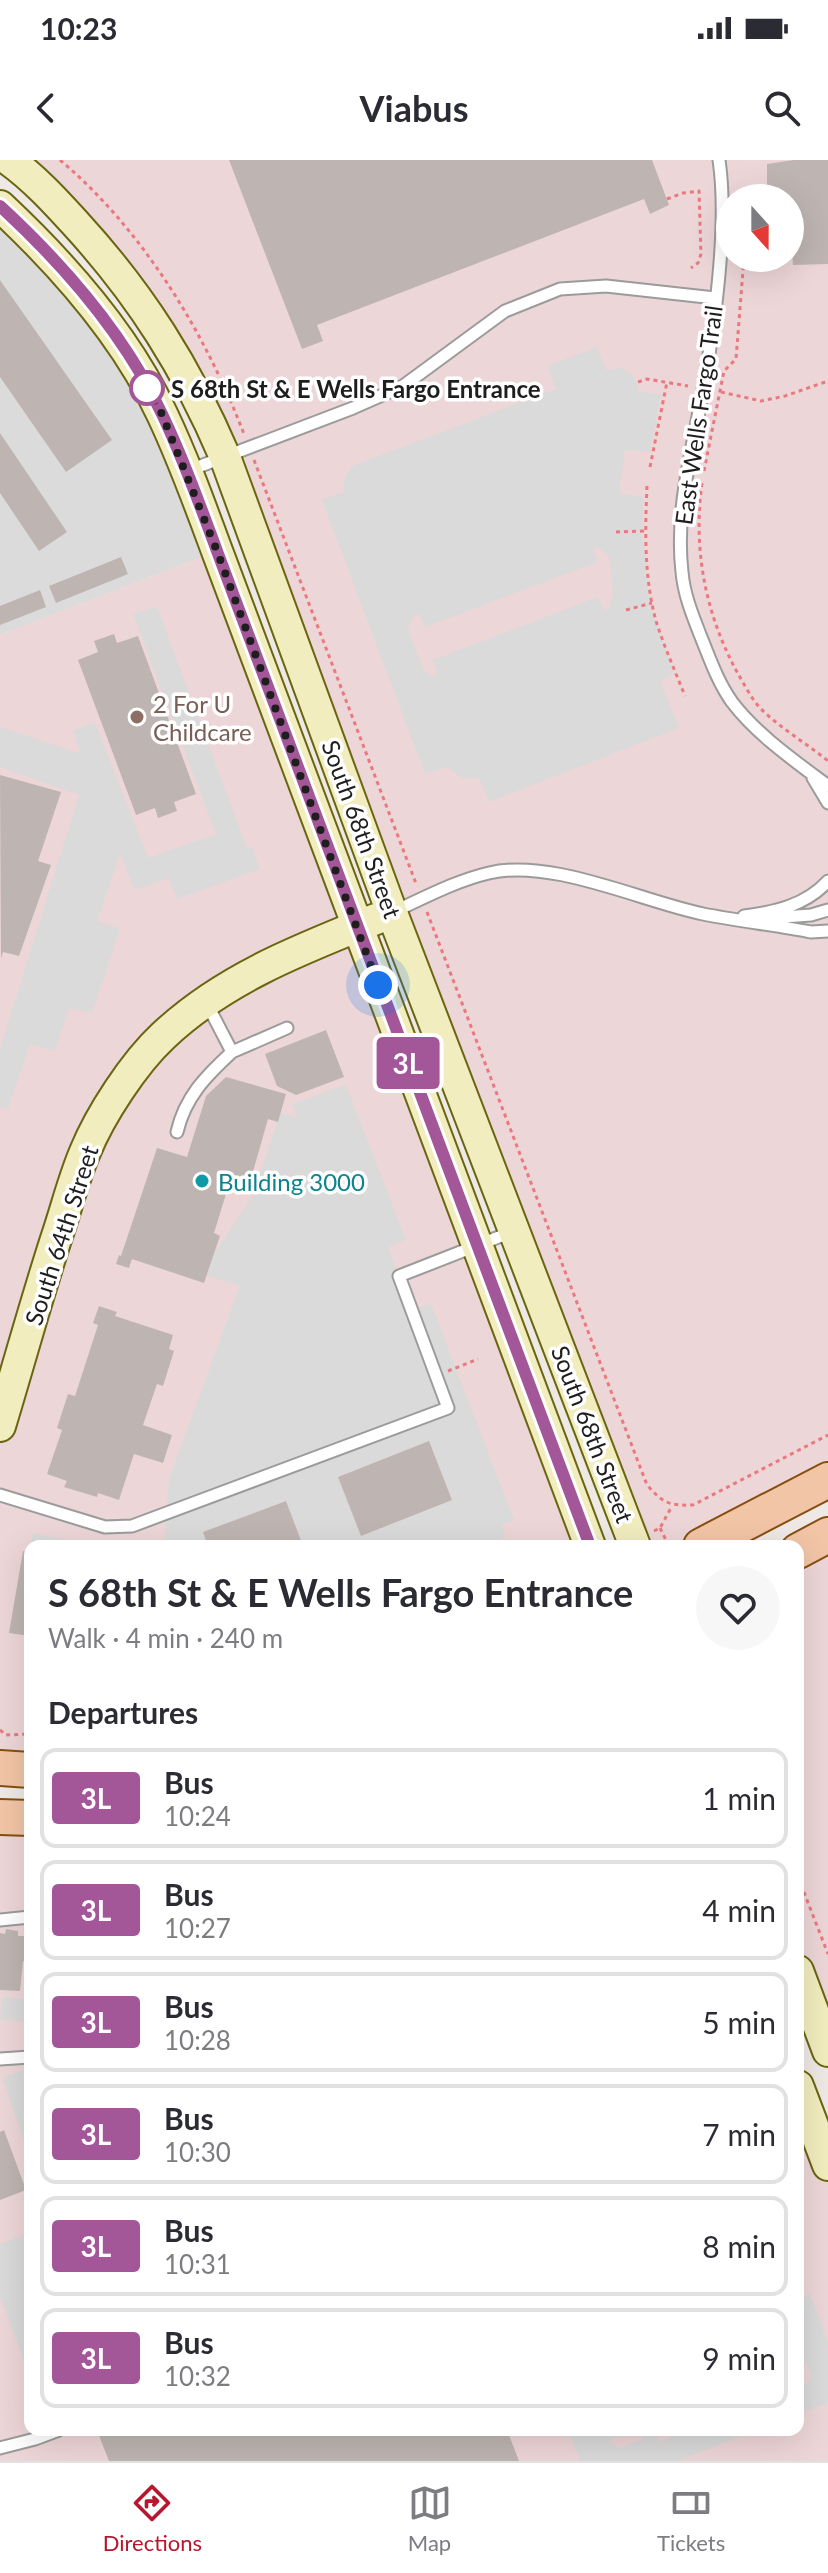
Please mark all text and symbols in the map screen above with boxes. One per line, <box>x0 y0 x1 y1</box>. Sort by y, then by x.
text: 10:23 <box>40 10 117 46</box>
icon: back <box>24 86 68 130</box>
text: Viabus <box>360 86 468 130</box>
icon: search <box>760 86 804 130</box>
north arrow <box>716 184 804 272</box>
map controls <box>716 184 804 272</box>
street label: East Wells Fargo Trail <box>668 303 728 527</box>
marker: S 68th St & E Wells Fargo Entrance <box>130 371 164 405</box>
place label: S 68th St & E Wells Fargo Entrance <box>171 374 541 403</box>
place label: 2 For U Childcare <box>153 689 252 746</box>
marker: 2 For U Childcare <box>128 708 146 726</box>
street label: South 68th Street <box>316 736 408 922</box>
your location <box>358 965 398 1005</box>
line badge: 3L <box>372 1037 444 1089</box>
text: 3L <box>393 1046 423 1080</box>
street label: South 64th Street <box>18 1141 104 1329</box>
place label: Building 3000 <box>218 1167 365 1196</box>
marker: Building 3000 <box>193 1172 211 1190</box>
street label: South 68th Street <box>546 1341 640 1527</box>
button: heart <box>696 1566 780 1650</box>
text: S 68th St & E Wells Fargo Entrance <box>48 1569 633 1615</box>
text: Walk · 4 min · 240 m <box>48 1622 283 1654</box>
text: Departures <box>48 1694 198 1730</box>
text: Bus <box>164 1764 214 1800</box>
text: 1 min <box>702 1780 776 1816</box>
text: 3L <box>81 1781 111 1815</box>
text: 10:24 <box>164 1800 231 1832</box>
text: Bus <box>164 1876 214 1912</box>
text: 4 min <box>702 1892 776 1928</box>
text: 3L <box>81 1893 111 1927</box>
text: 10:27 <box>164 1912 231 1944</box>
text: Bus <box>164 1988 214 2024</box>
text: 5 min <box>702 2004 776 2040</box>
text: 3L <box>81 2005 111 2039</box>
text: 10:28 <box>164 2024 231 2056</box>
text: Bus <box>164 2100 214 2136</box>
text: 7 min <box>702 2116 776 2152</box>
text: 3L <box>81 2117 111 2151</box>
text: 10:30 <box>164 2136 231 2168</box>
text: Bus <box>164 2212 214 2248</box>
text: 8 min <box>702 2228 776 2264</box>
text: 3L <box>81 2229 111 2263</box>
text: 10:31 <box>164 2248 231 2280</box>
text: Bus <box>164 2324 214 2360</box>
text: 9 min <box>702 2340 776 2376</box>
text: 3L <box>81 2341 111 2375</box>
text: 10:32 <box>164 2360 231 2392</box>
tab: Directions <box>103 2481 202 2556</box>
tab: Map <box>408 2481 452 2556</box>
tab: Tickets <box>657 2481 725 2556</box>

